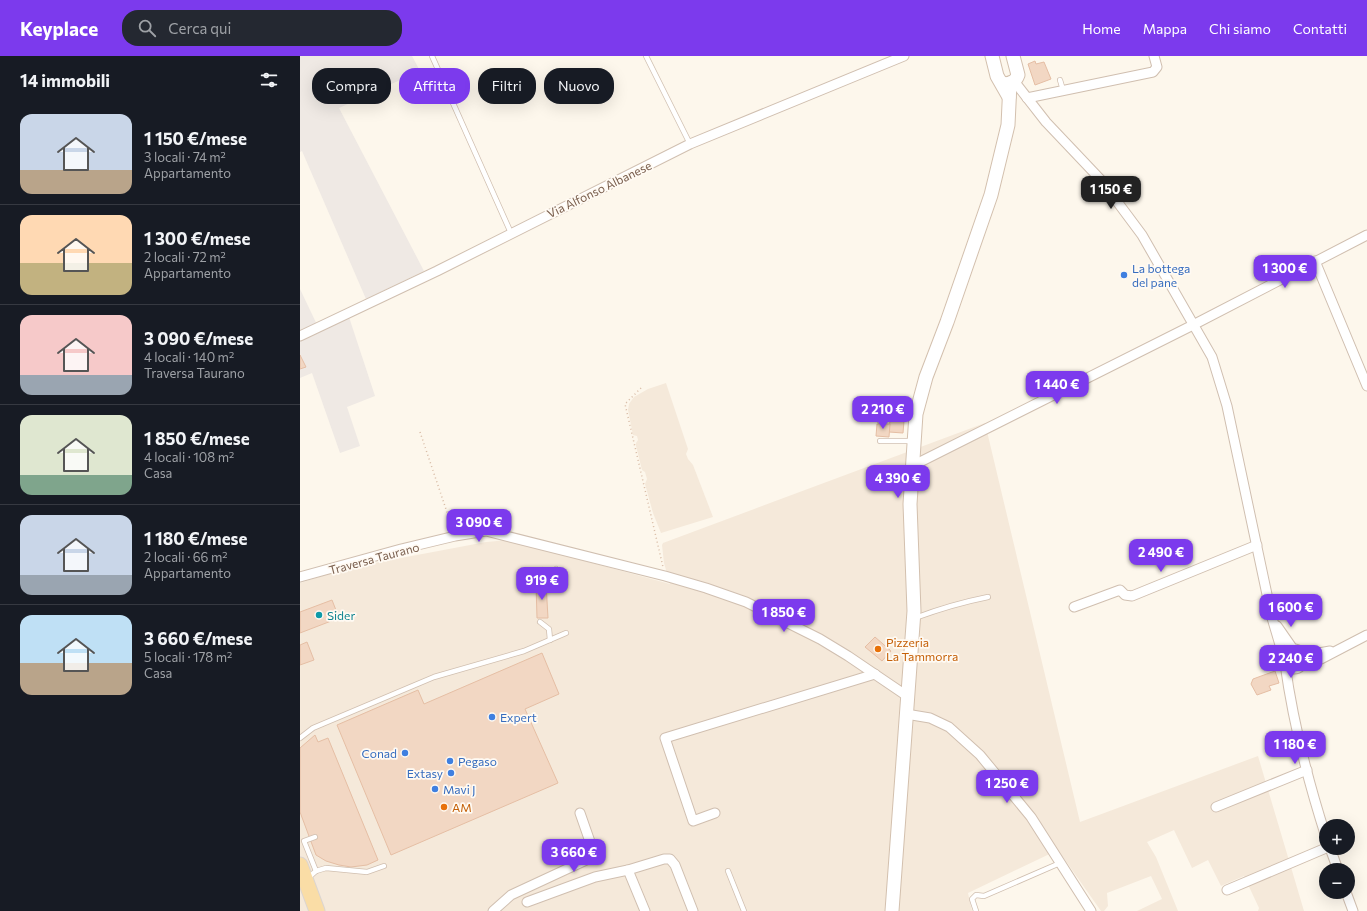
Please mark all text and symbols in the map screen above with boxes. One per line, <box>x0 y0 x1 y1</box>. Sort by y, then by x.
search box <box>122 10 402 46</box>
text: Keyplace <box>20 17 98 40</box>
icon: search <box>136 17 158 39</box>
text: Cerca qui <box>168 19 231 37</box>
text: Home <box>1082 20 1121 37</box>
text: Mappa <box>1143 20 1187 37</box>
text: Chi siamo <box>1209 20 1271 37</box>
text: Contatti <box>1293 20 1347 37</box>
chip: Compra <box>312 68 391 104</box>
chip: Affitta <box>399 68 470 104</box>
chip: Filtri <box>478 68 536 104</box>
chip: Nuovo <box>544 68 614 104</box>
icon: filters <box>258 69 280 91</box>
text: 14 immobili <box>20 70 110 91</box>
text: 1 150 €/mese <box>144 128 247 149</box>
icon: home <box>52 130 100 178</box>
text: 3 locali · 74 m² <box>144 149 226 165</box>
street label: Via Alfonso Albanese <box>545 158 653 220</box>
text: Appartamento <box>144 165 231 181</box>
pin: 1 150 € <box>1074 176 1148 210</box>
text: 1 150 € <box>1090 181 1132 197</box>
text: 1 300 €/mese <box>144 228 250 249</box>
icon: home <box>52 231 100 279</box>
text: 2 locali · 72 m² <box>144 249 226 265</box>
pin: 1 300 € <box>1248 255 1322 289</box>
text: 1 300 € <box>1263 260 1307 276</box>
place label: La bottega del pane <box>1132 261 1190 289</box>
text: Appartamento <box>144 265 231 281</box>
marker: La bottega del pane <box>1119 270 1129 280</box>
text: 3 090 €/mese <box>144 328 253 349</box>
icon: home <box>52 331 100 379</box>
text: 4 locali · 140 m² <box>144 349 234 365</box>
text: Traversa Taurano <box>144 365 245 381</box>
pin: 1 440 € <box>1020 371 1094 405</box>
text: 1 440 € <box>1035 376 1079 392</box>
pin: 2 210 € <box>846 396 920 430</box>
text: 2 210 € <box>861 401 905 417</box>
text: 1 850 €/mese <box>144 428 250 449</box>
icon: home <box>52 431 100 479</box>
text: 4 locali · 108 m² <box>144 449 234 465</box>
text: Casa <box>144 465 172 481</box>
pin: 4 390 € <box>861 465 935 499</box>
text: 4 390 € <box>875 470 921 486</box>
pin: 3 090 € <box>442 509 516 543</box>
text: 3 090 € <box>456 514 503 530</box>
text: 1 180 €/mese <box>144 528 247 549</box>
icon: home <box>52 531 100 579</box>
street label: Traversa Taurano <box>327 539 421 577</box>
pin: 2 490 € <box>1124 539 1198 573</box>
text: 2 490 € <box>1138 544 1184 560</box>
text: 2 locali · 66 m² <box>144 549 228 565</box>
text: Appartamento <box>144 565 231 581</box>
pin: 919 € <box>514 567 570 601</box>
text: 919 € <box>525 572 559 588</box>
pin: 1 600 € <box>1254 594 1328 628</box>
pin: 1 850 € <box>747 599 821 633</box>
text: 1 600 € <box>1268 599 1314 615</box>
text: 1 850 € <box>762 604 806 620</box>
place label: Sider <box>327 608 355 622</box>
marker: Sider <box>314 610 324 620</box>
text: 3 660 €/mese <box>144 628 252 649</box>
icon: home <box>52 631 100 679</box>
place label: Pizzeria La Tammorra <box>886 635 958 663</box>
marker: Pizzeria La Tammorra <box>873 644 883 654</box>
pin: 2 240 € <box>1254 645 1328 679</box>
text: 5 locali · 178 m² <box>144 649 232 665</box>
text: 2 240 € <box>1268 650 1314 666</box>
text: Casa <box>144 665 172 681</box>
place label: Expert <box>500 710 537 724</box>
marker: Expert <box>487 712 497 722</box>
pin: 1 180 € <box>1258 731 1332 765</box>
text: 1 180 € <box>1274 736 1316 752</box>
place label: Conad <box>362 746 397 760</box>
marker: Conad <box>400 748 410 758</box>
place label: Pegaso <box>458 754 497 768</box>
marker: Pegaso <box>445 756 455 766</box>
place label: Extasy <box>407 766 443 780</box>
marker: Extasy <box>446 768 456 778</box>
pin: 1 250 € <box>970 770 1044 804</box>
text: 1 250 € <box>985 775 1029 791</box>
place label: Mavi J <box>443 782 476 797</box>
marker: Mavi J <box>430 784 440 794</box>
place label: AM <box>452 800 472 814</box>
marker: AM <box>439 802 449 812</box>
map controls <box>1319 819 1355 899</box>
button: + <box>1319 819 1355 855</box>
pin: 3 660 € <box>537 839 611 873</box>
text: 3 660 € <box>551 844 597 860</box>
button: − <box>1319 863 1355 899</box>

